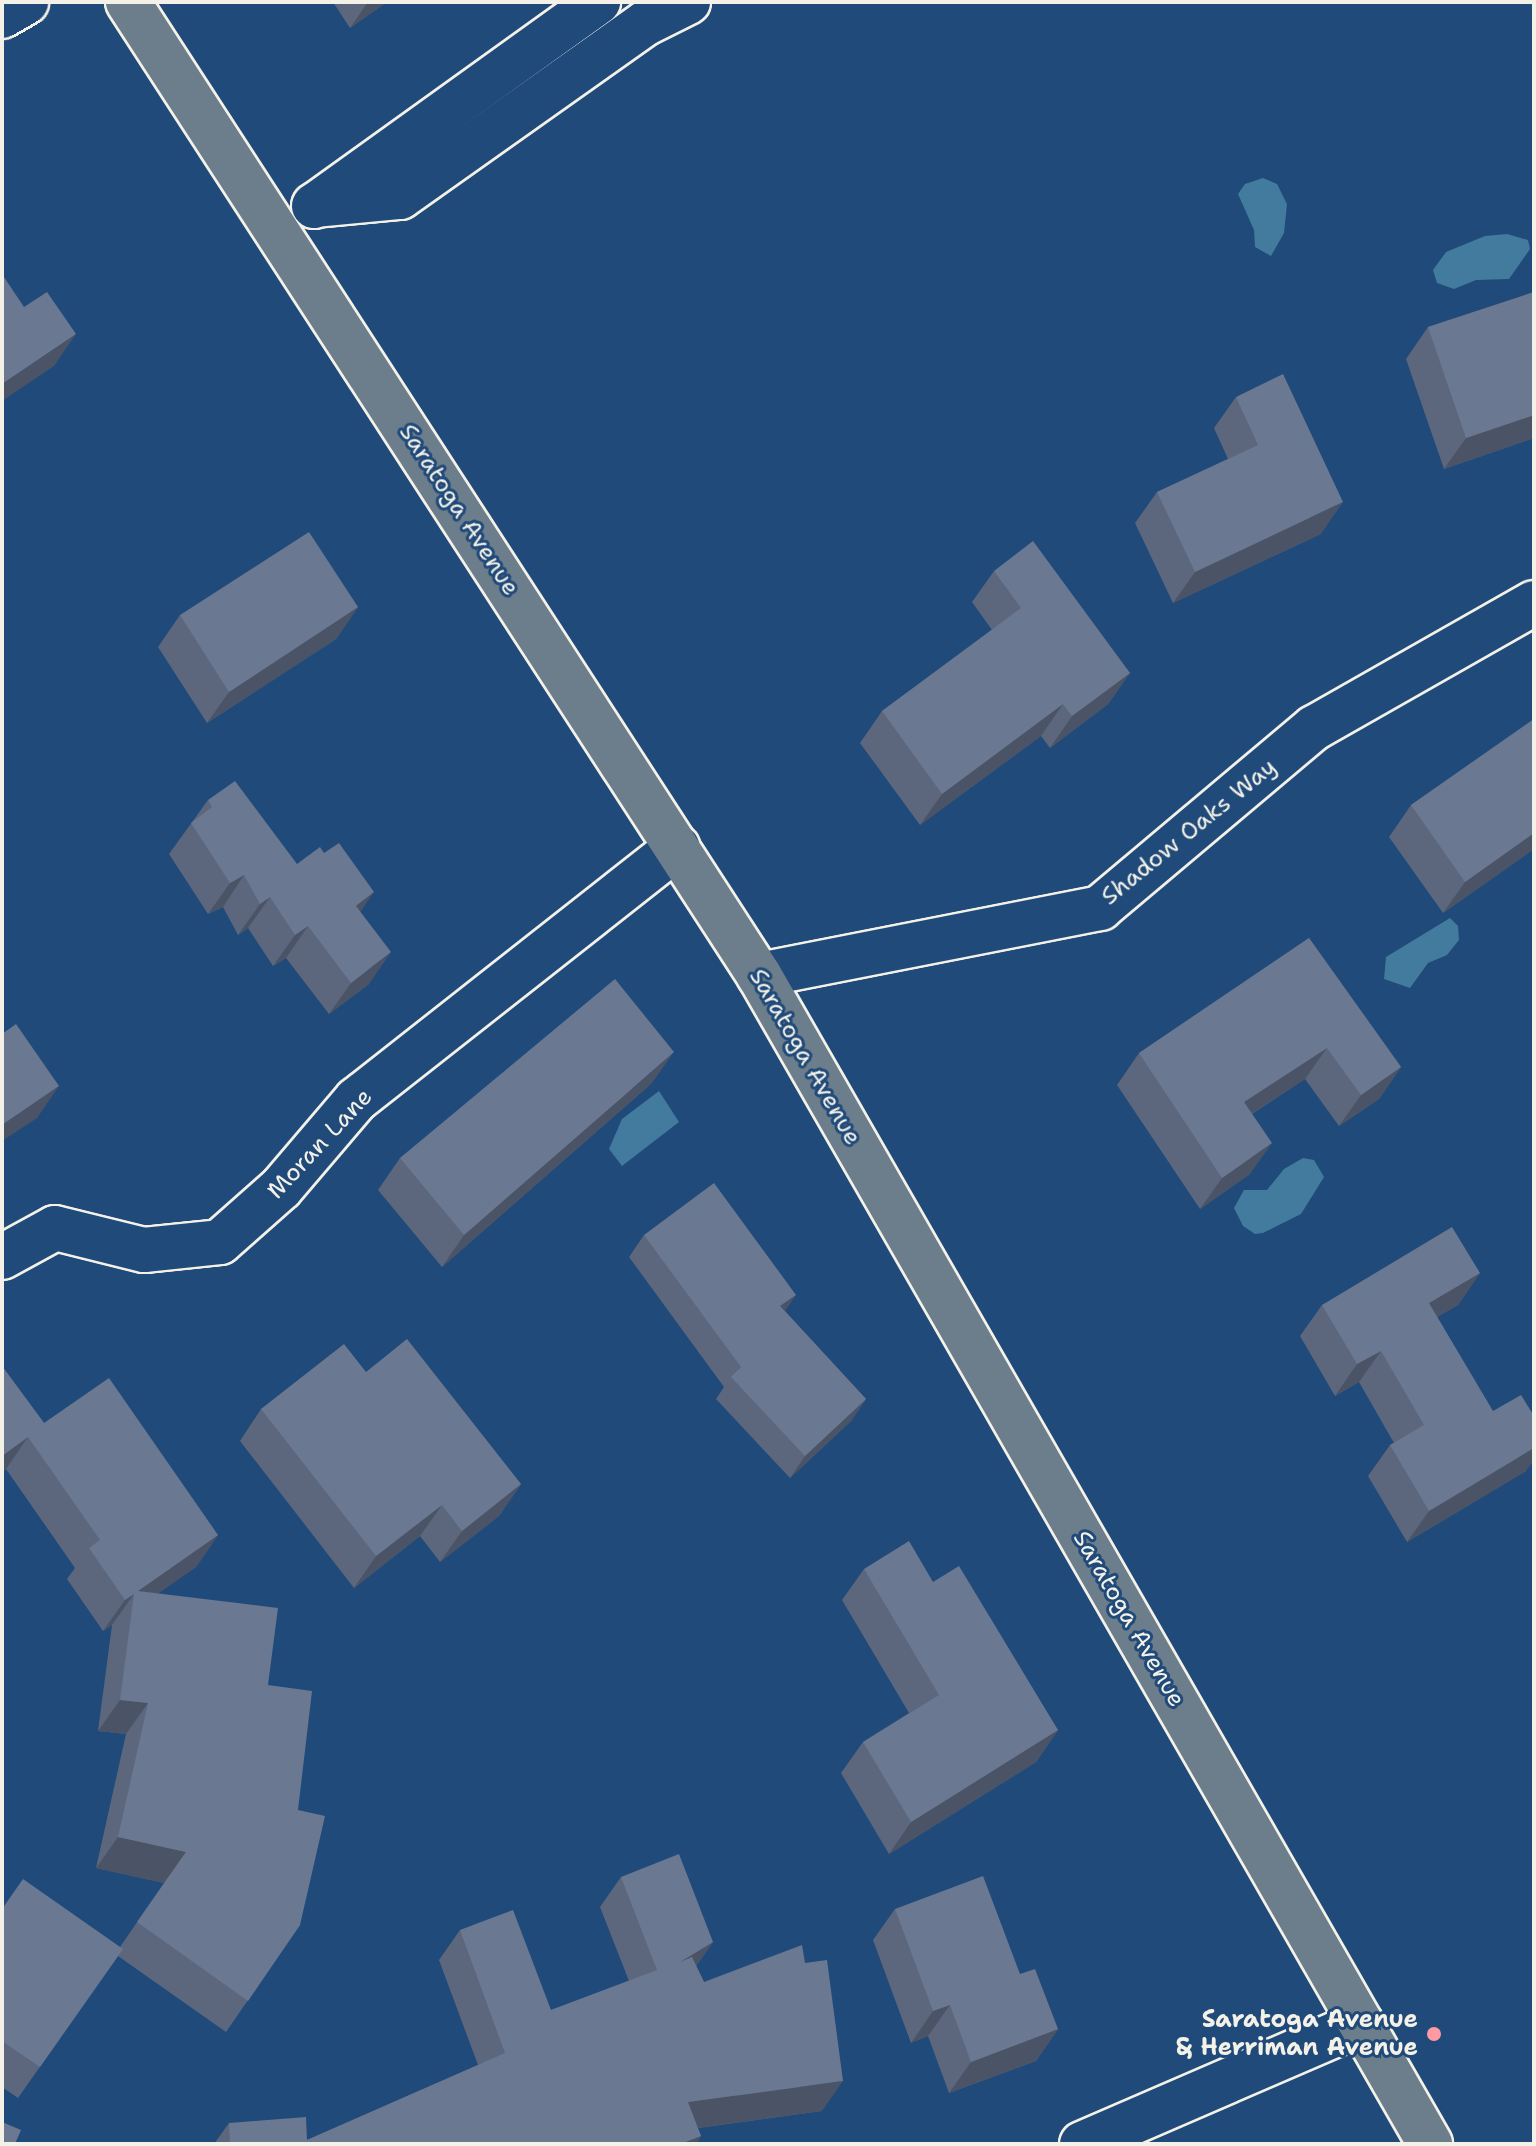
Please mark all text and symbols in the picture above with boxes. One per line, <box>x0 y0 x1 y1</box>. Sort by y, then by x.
street label: Saratoga Avenue <box>393 419 525 601</box>
street label: Shadow Oaks Way <box>1096 753 1282 911</box>
street label: Saratoga Avenue <box>743 964 867 1150</box>
street label: Moran Lane <box>261 1083 379 1205</box>
street label: Saratoga Avenue <box>1067 1526 1191 1712</box>
place label: Saratoga Avenue & Herriman Avenue <box>1176 2006 1418 2062</box>
marker: Saratoga Avenue & Herriman Avenue <box>1425 2025 1443 2043</box>

